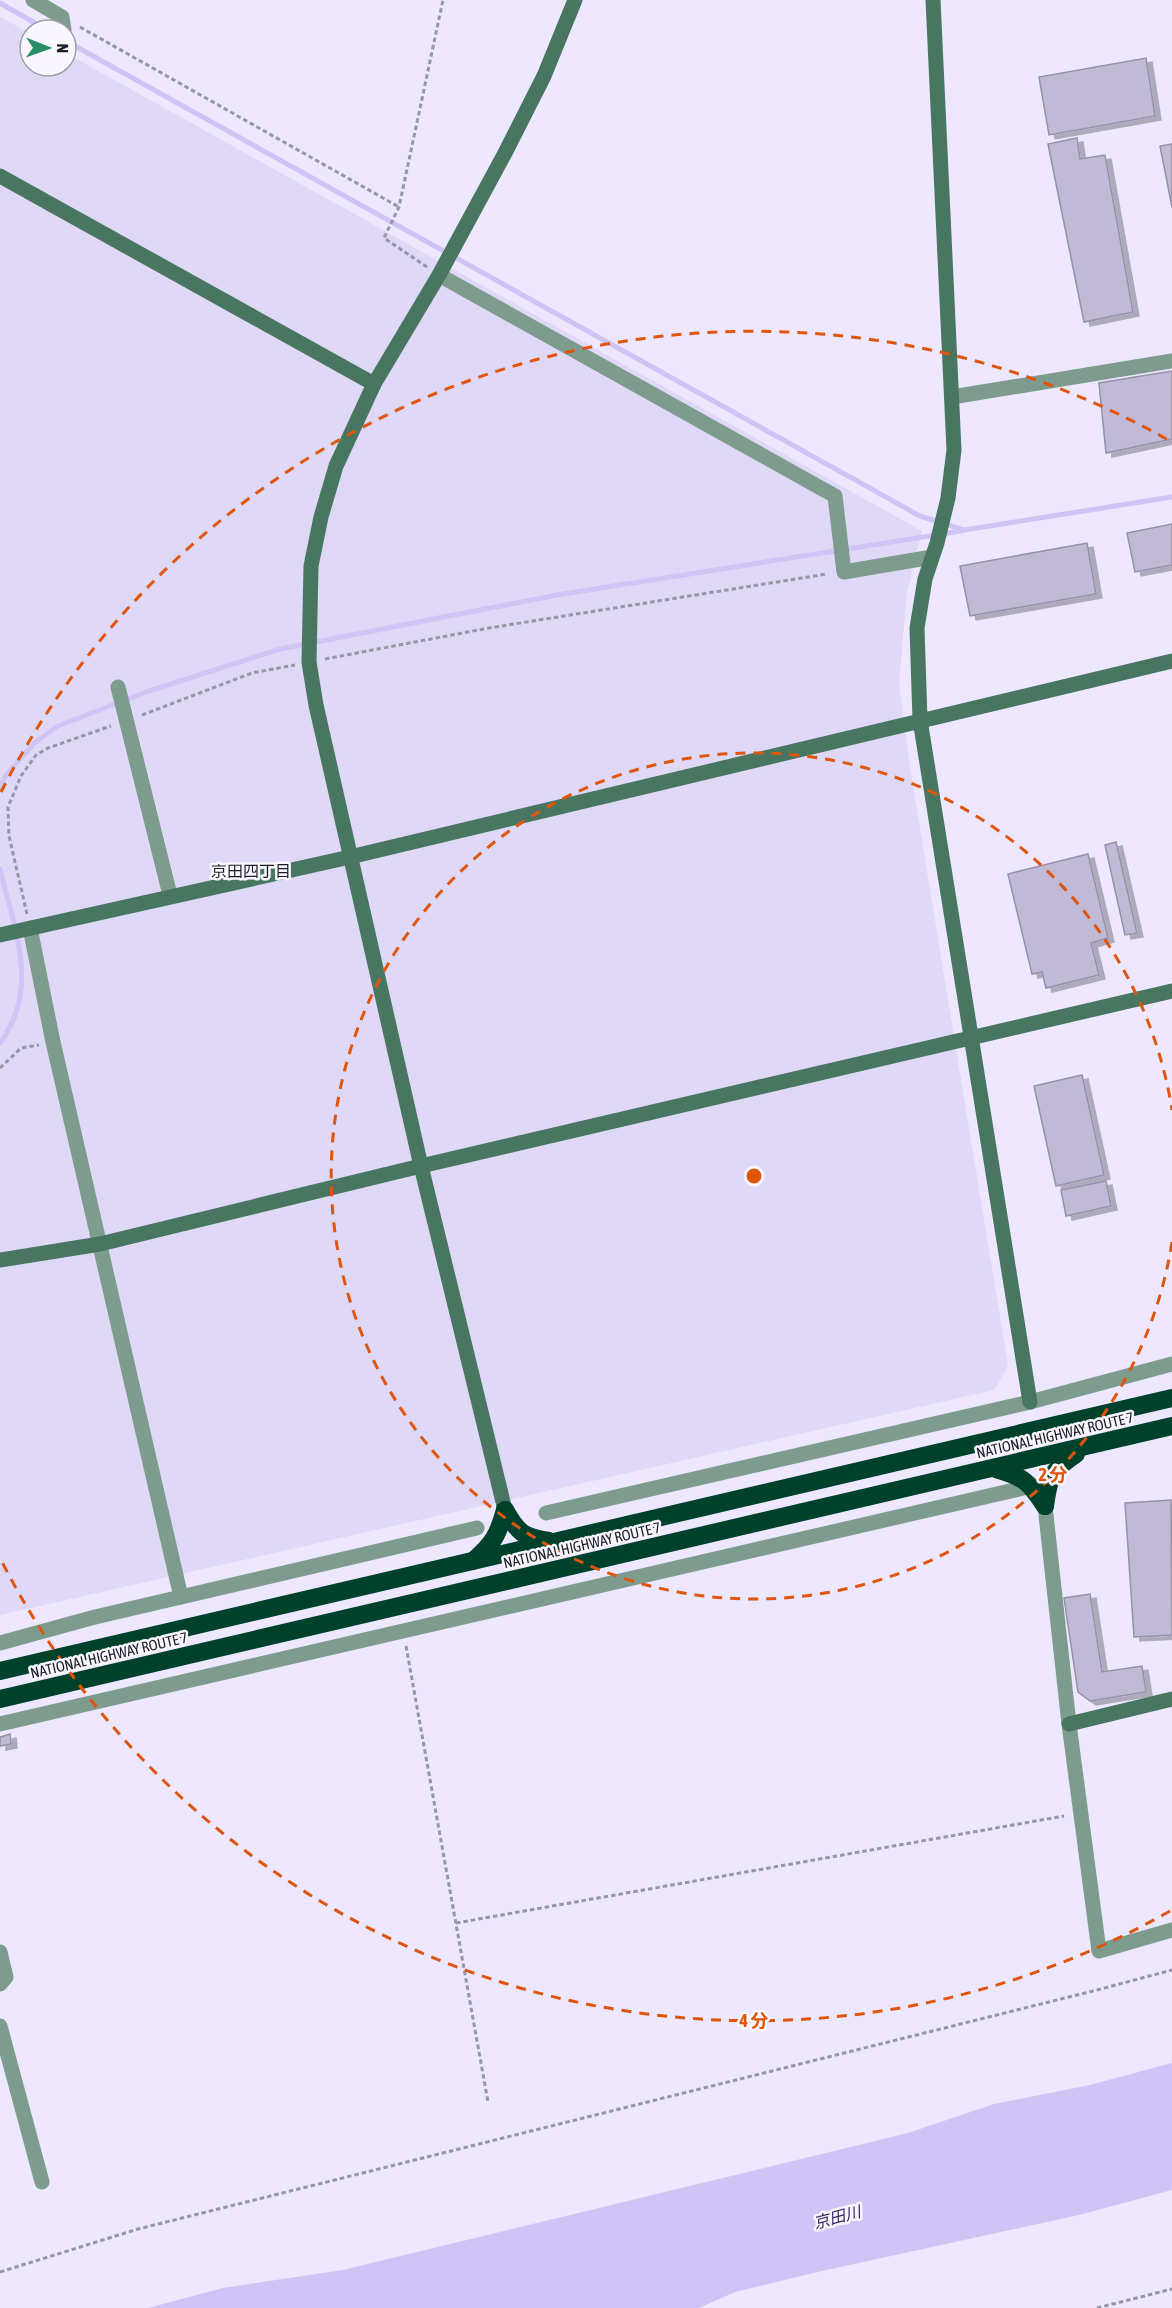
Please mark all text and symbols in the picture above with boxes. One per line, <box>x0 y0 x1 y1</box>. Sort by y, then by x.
north arrow <box>18 18 78 78</box>
text: N <box>54 43 72 53</box>
district label: 京田四丁目 <box>211 862 291 880</box>
centre of rings <box>744 1166 764 1186</box>
street label: NATIONAL HIGHWAY ROUTE 7 <box>975 1409 1135 1461</box>
text: 2 分 <box>1039 1464 1067 1485</box>
street label: NATIONAL HIGHWAY ROUTE 7 <box>502 1519 662 1571</box>
street label: NATIONAL HIGHWAY ROUTE 7 <box>29 1629 189 1681</box>
text: 4 分 <box>739 2010 768 2031</box>
water label: 京田川 <box>811 2202 864 2232</box>

